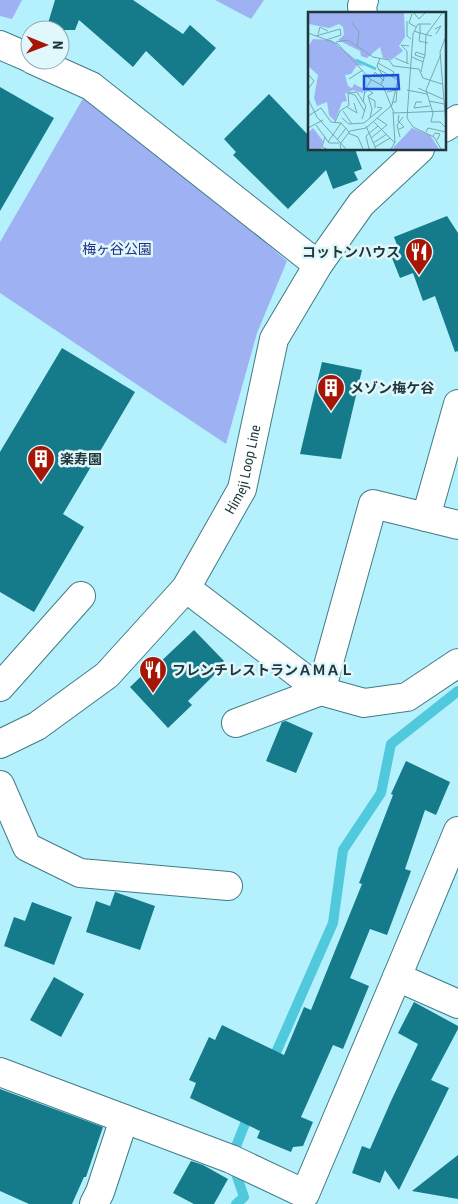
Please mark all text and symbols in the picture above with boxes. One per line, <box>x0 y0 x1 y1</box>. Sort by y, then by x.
inset map <box>308 12 446 150</box>
north arrow <box>20 20 70 70</box>
text: N <box>50 41 66 50</box>
restaurant icon: コットンハウス <box>404 237 434 276</box>
park label: 梅ヶ谷公園 <box>82 241 152 257</box>
place label: コットンハウス <box>302 244 400 260</box>
building icon: メゾン梅ケ谷 <box>316 373 346 412</box>
place label: メゾン梅ケ谷 <box>350 380 435 396</box>
street label: Himeji Loop Line <box>222 423 264 517</box>
building icon: 楽寿園 <box>26 444 56 483</box>
place label: 楽寿園 <box>60 451 102 467</box>
restaurant icon: フレンチレストランＡＭＡＬ <box>138 655 168 694</box>
place label: フレンチレストランＡＭＡＬ <box>172 662 354 678</box>

